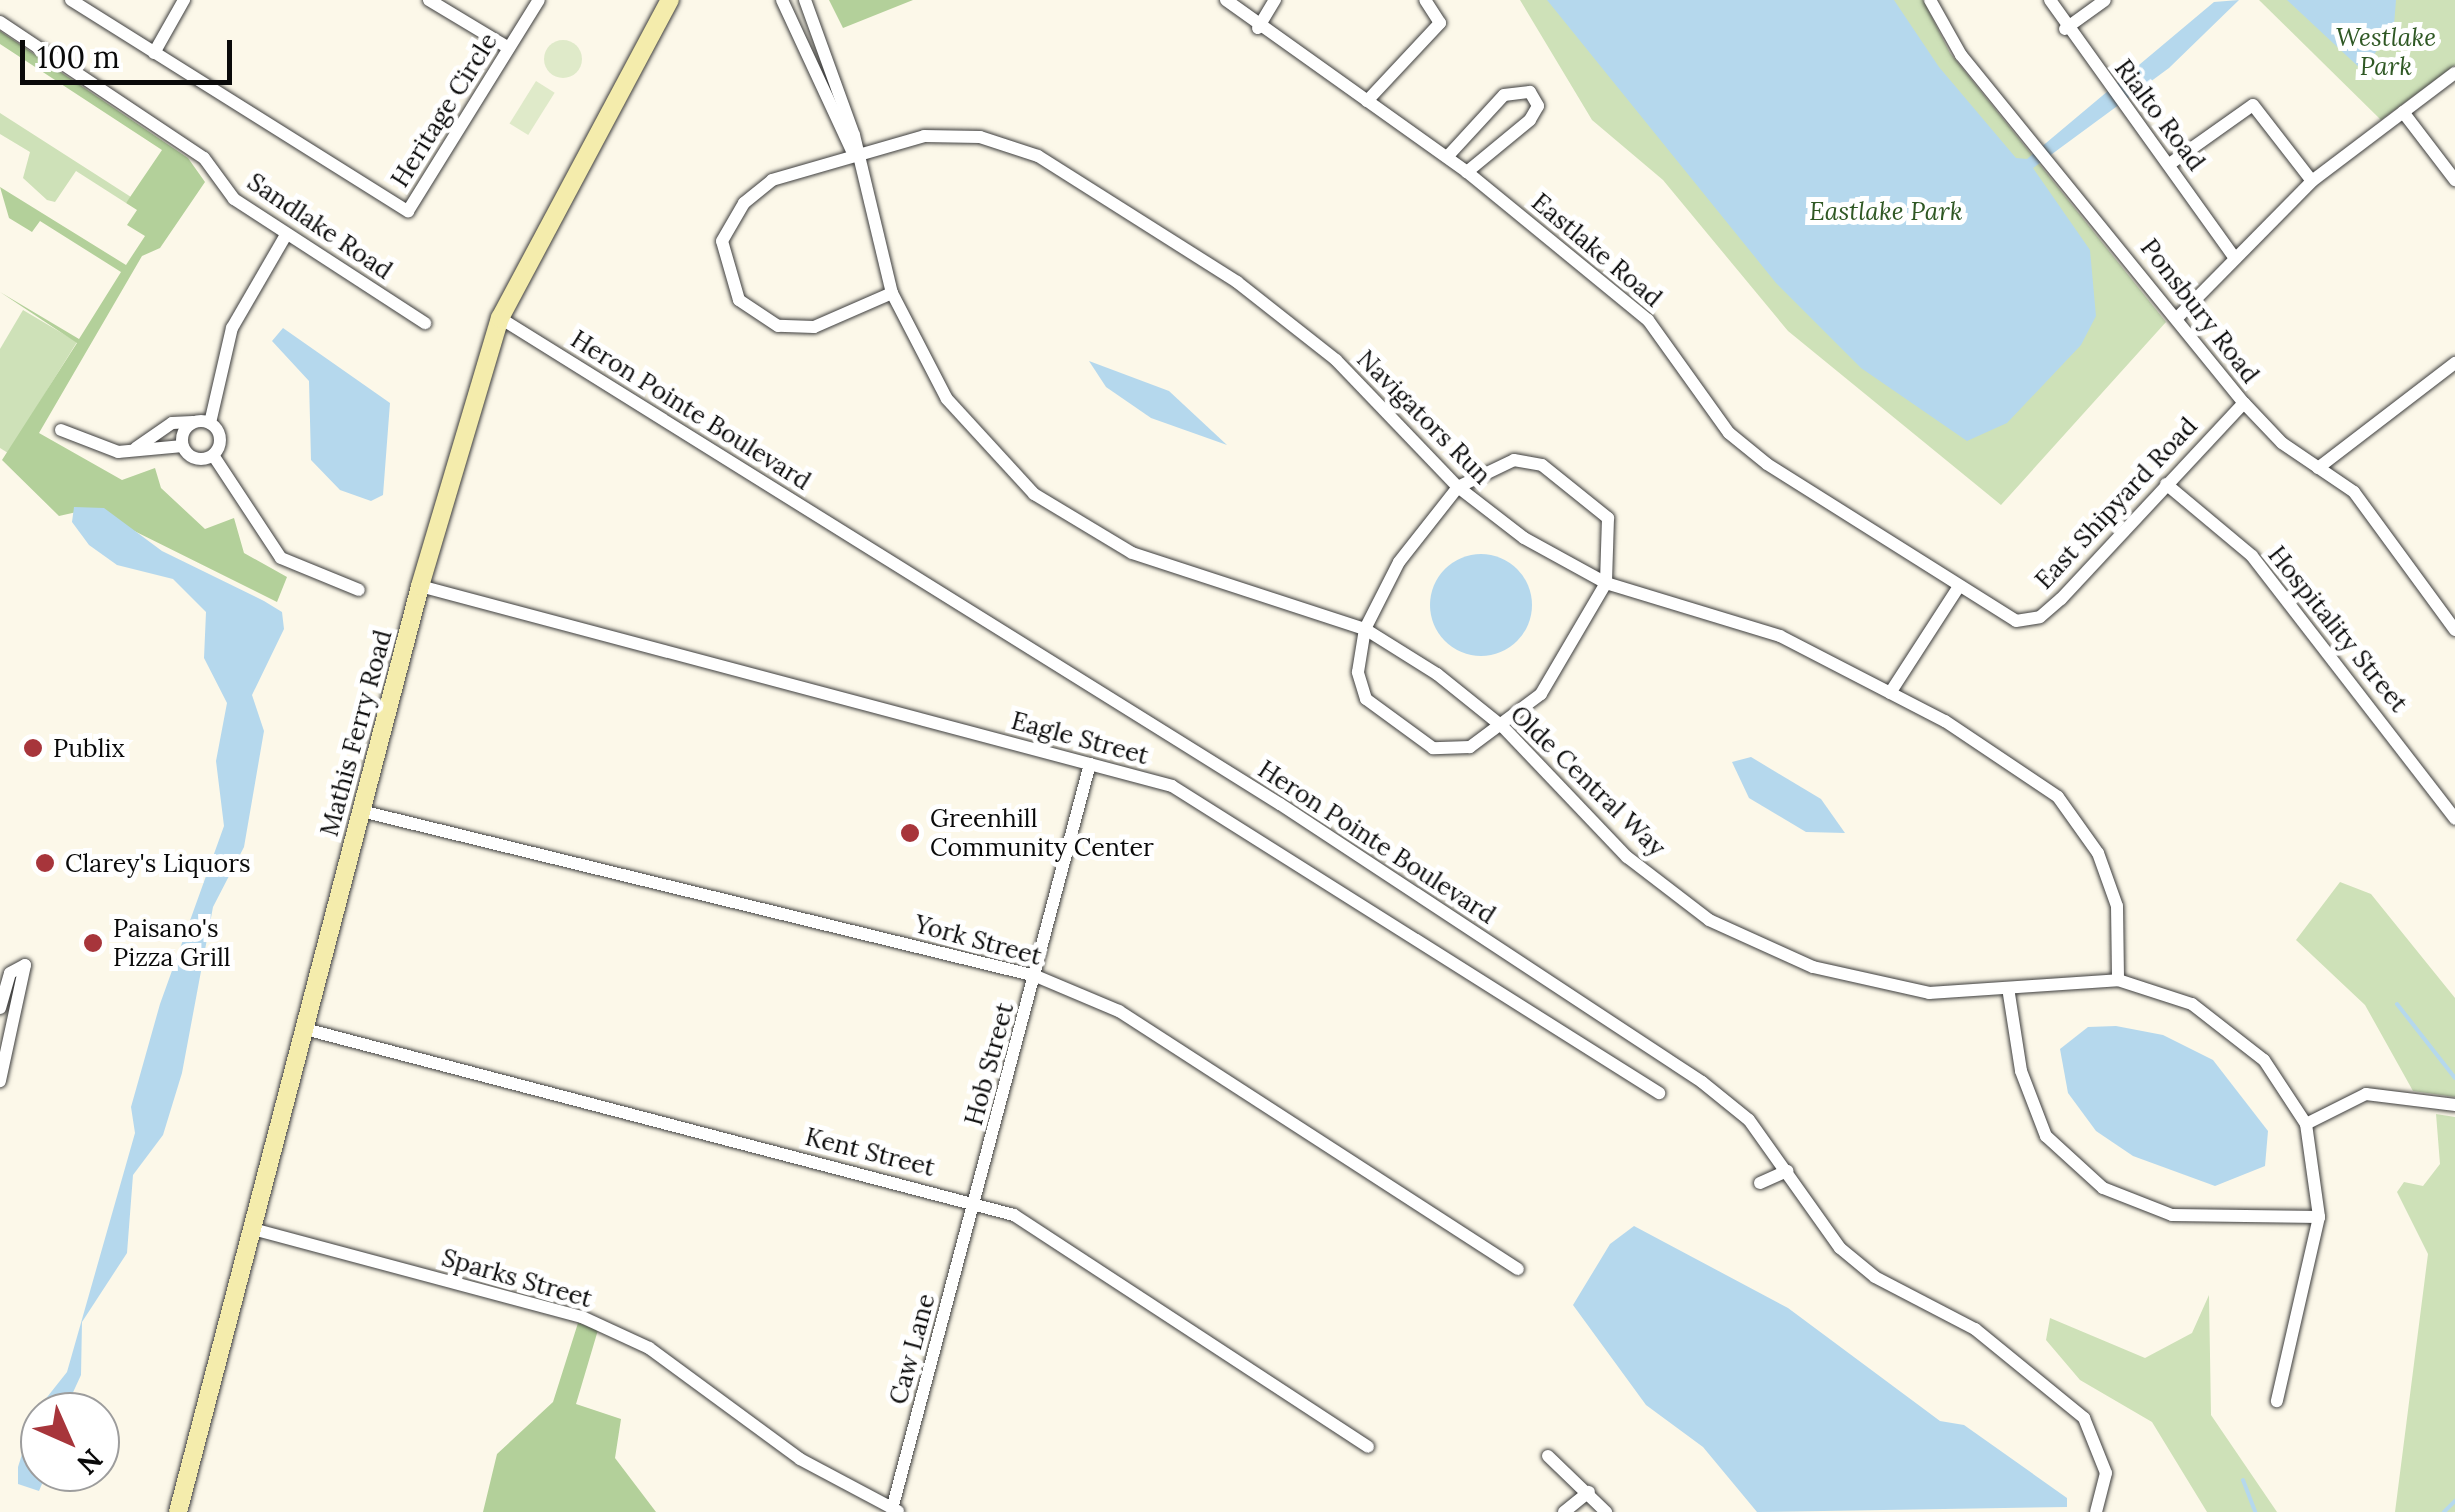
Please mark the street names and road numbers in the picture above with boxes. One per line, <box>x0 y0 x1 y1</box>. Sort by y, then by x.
street label: Heritage Circle <box>385 27 503 193</box>
street label: Rialto Road <box>2109 54 2211 176</box>
street label: Sandlake Road <box>242 167 398 285</box>
street label: Eastlake Road <box>1526 187 1668 313</box>
street label: Ponsbury Road <box>2134 233 2266 389</box>
street label: Heron Pointe Boulevard <box>566 324 816 496</box>
street label: Navigators Run <box>1351 344 1497 490</box>
street label: East Shipyard Road <box>2029 411 2203 595</box>
street label: Hospitality Street <box>2262 540 2414 718</box>
street label: Mathis Ferry Road <box>314 627 398 839</box>
street label: Olde Central Way <box>1504 699 1672 863</box>
street label: Eagle Street <box>1008 705 1152 771</box>
street label: Heron Pointe Boulevard <box>1253 754 1501 930</box>
street label: York Street <box>911 909 1045 971</box>
street label: Hob Street <box>958 999 1020 1129</box>
street label: Kent Street <box>802 1121 938 1183</box>
street label: Sparks Street <box>438 1242 596 1314</box>
street label: Caw Lane <box>883 1290 941 1408</box>

